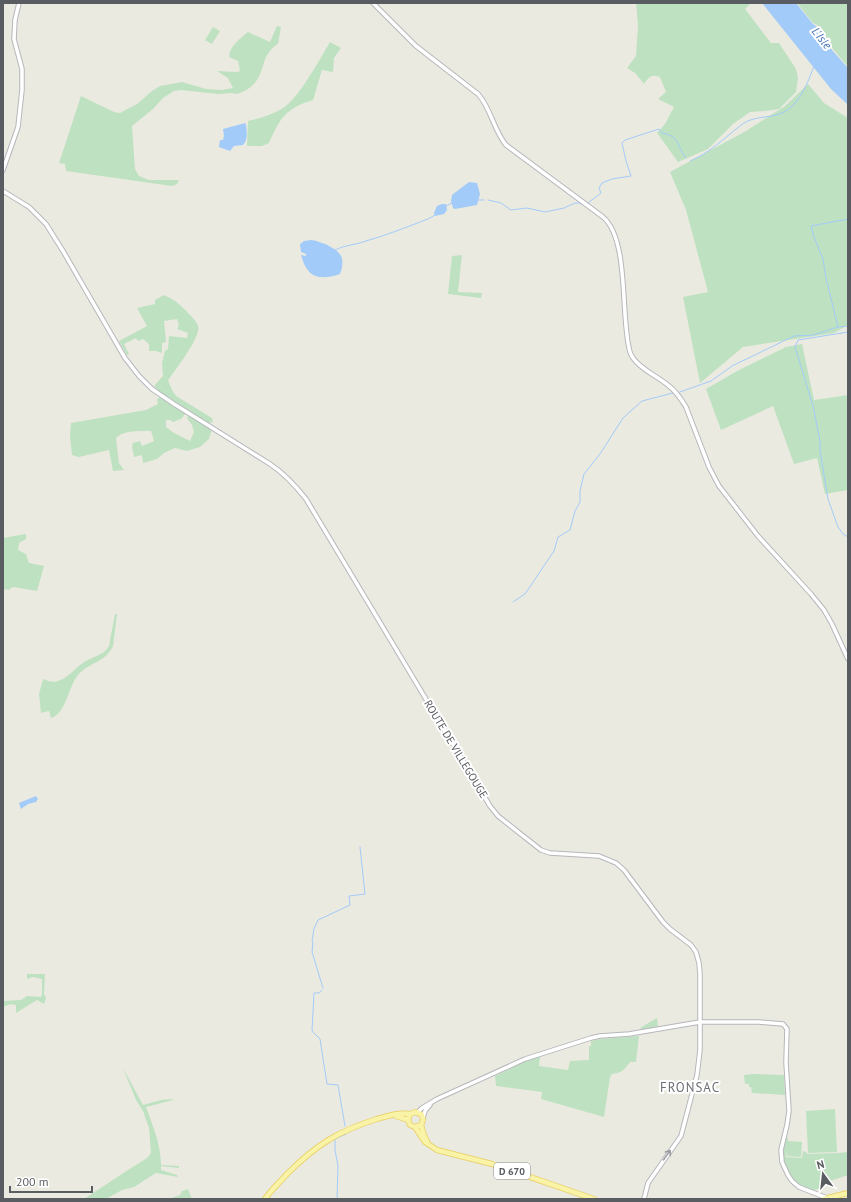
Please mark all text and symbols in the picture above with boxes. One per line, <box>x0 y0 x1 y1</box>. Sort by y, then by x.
water label: L'Isle <box>809 24 836 52</box>
street label: ROUTE DE VILLEGOUGE <box>421 697 491 801</box>
district label: FRONSAC <box>660 1079 720 1096</box>
one-way arrow <box>663 1150 671 1161</box>
north arrow <box>803 1154 843 1194</box>
text: N <box>815 1157 826 1172</box>
road number: D 670 <box>494 1163 530 1179</box>
scale bar <box>10 1168 92 1194</box>
text: 200 m <box>16 1174 49 1189</box>

